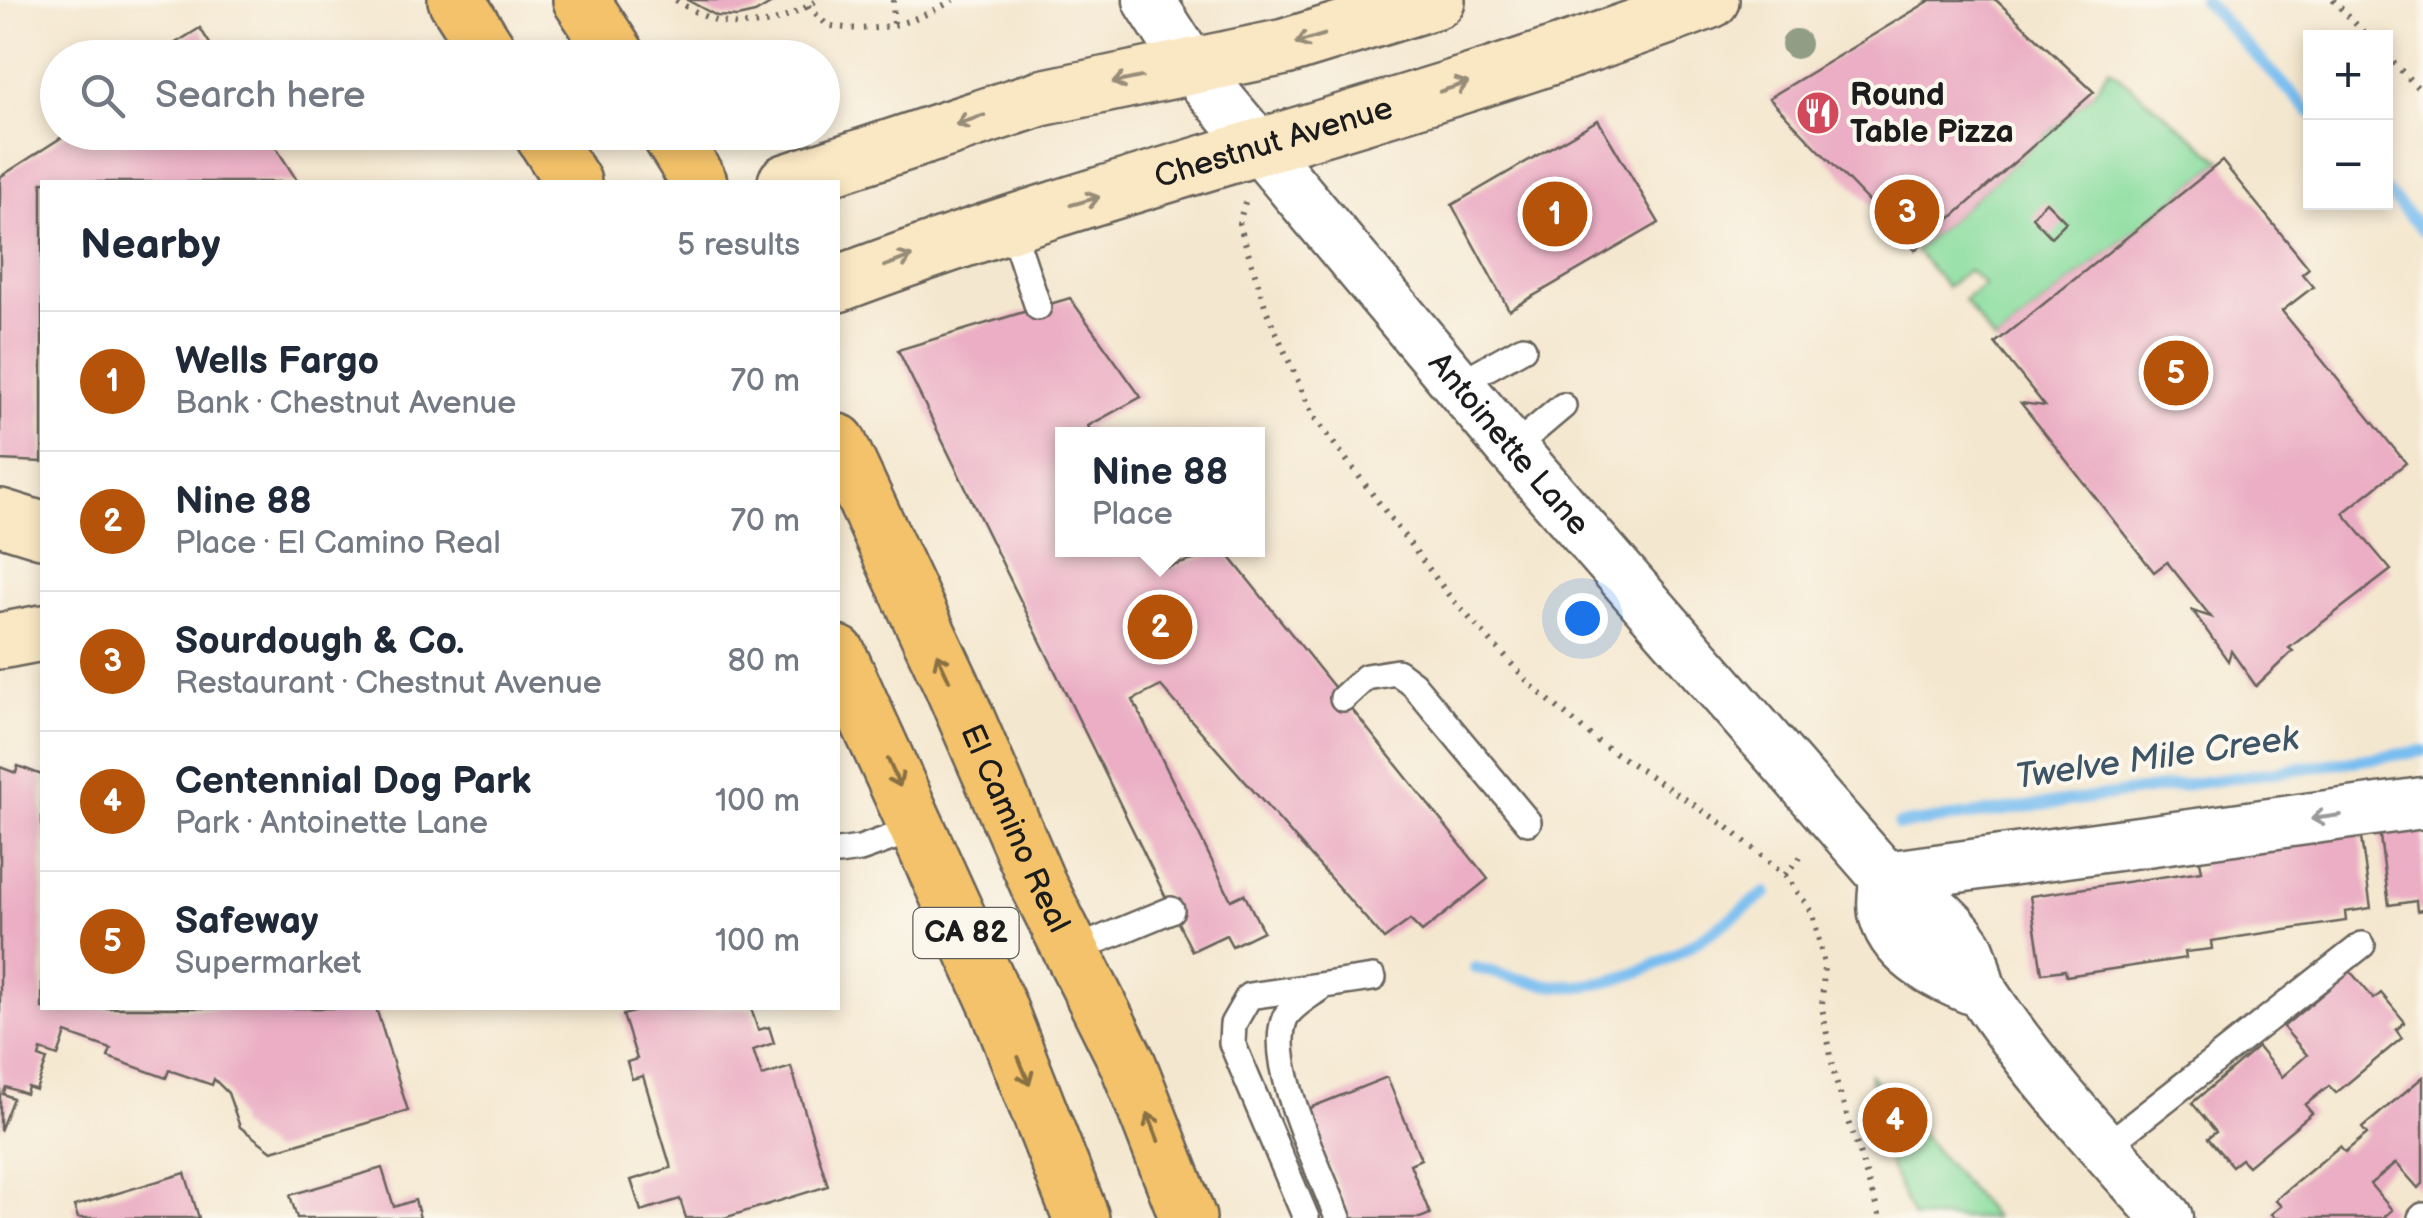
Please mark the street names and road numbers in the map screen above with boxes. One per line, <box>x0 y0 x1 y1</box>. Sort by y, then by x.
street label: Chestnut Avenue <box>1150 88 1397 197</box>
street label: Antoinette Lane <box>1420 344 1598 543</box>
street label: El Camino Real <box>952 718 1079 939</box>
road number: CA 82 <box>914 908 1018 958</box>

